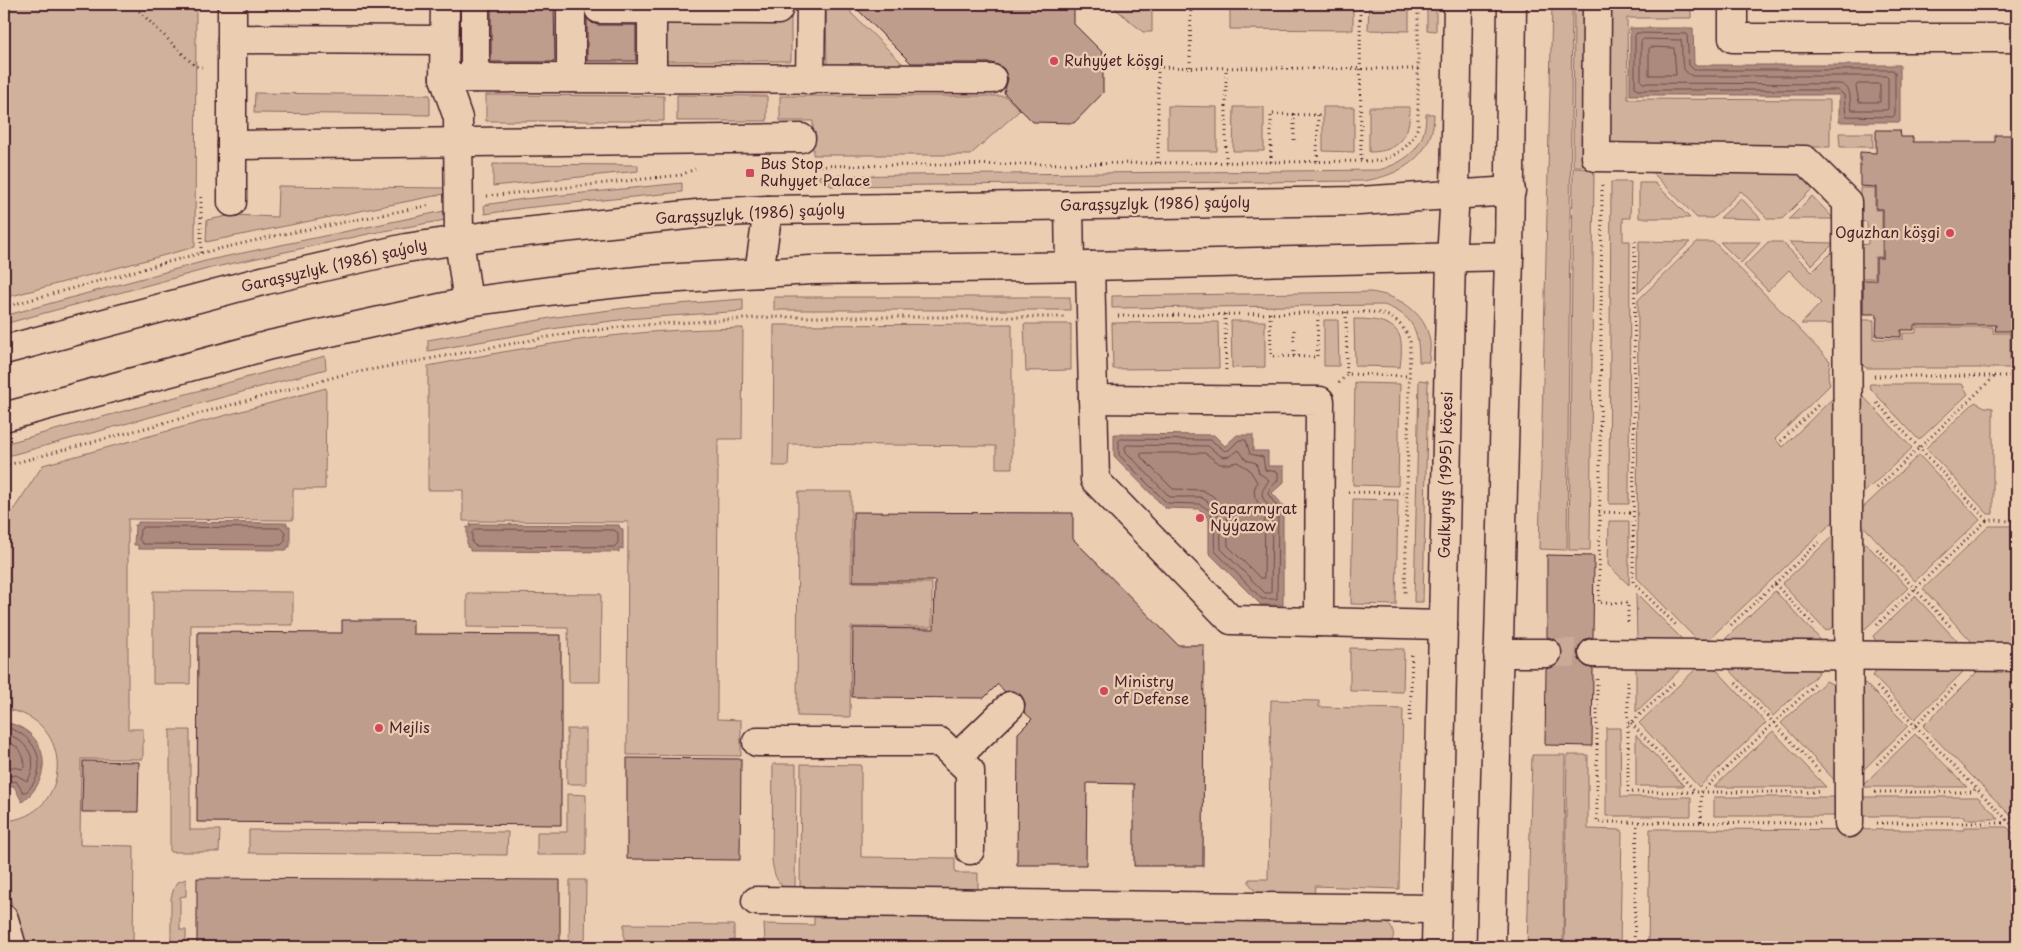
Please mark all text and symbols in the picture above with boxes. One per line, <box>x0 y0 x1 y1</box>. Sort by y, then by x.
place label: Ruhyýet köşgi <box>1064 48 1164 71</box>
marker: Ruhyýet köşgi <box>1048 55 1060 67</box>
place label: Bus Stop Ruhyyet Palace <box>760 151 870 191</box>
marker: Bus Stop Ruhyyet Palace <box>744 167 756 179</box>
street label: Garaşsyzlyk (1986) şaýoly <box>1060 189 1250 216</box>
street label: Garaşsyzlyk (1986) şaýoly <box>654 196 845 229</box>
place label: Oguzhan köşgi <box>1835 220 1940 243</box>
marker: Oguzhan köşgi <box>1944 227 1956 239</box>
street label: Garaşsyzlyk (1986) şaýoly <box>239 232 429 297</box>
street label: Galkynyş (1995) köçesi <box>1432 391 1457 559</box>
place label: Saparmyrat Nyýazow <box>1210 496 1297 536</box>
marker: Saparmyrat Nyýazow <box>1194 512 1206 524</box>
place label: Ministry of Defense <box>1114 669 1189 709</box>
marker: Ministry of Defense <box>1098 685 1110 697</box>
place label: Mejlis <box>389 715 430 738</box>
marker: Mejlis <box>373 722 385 734</box>

